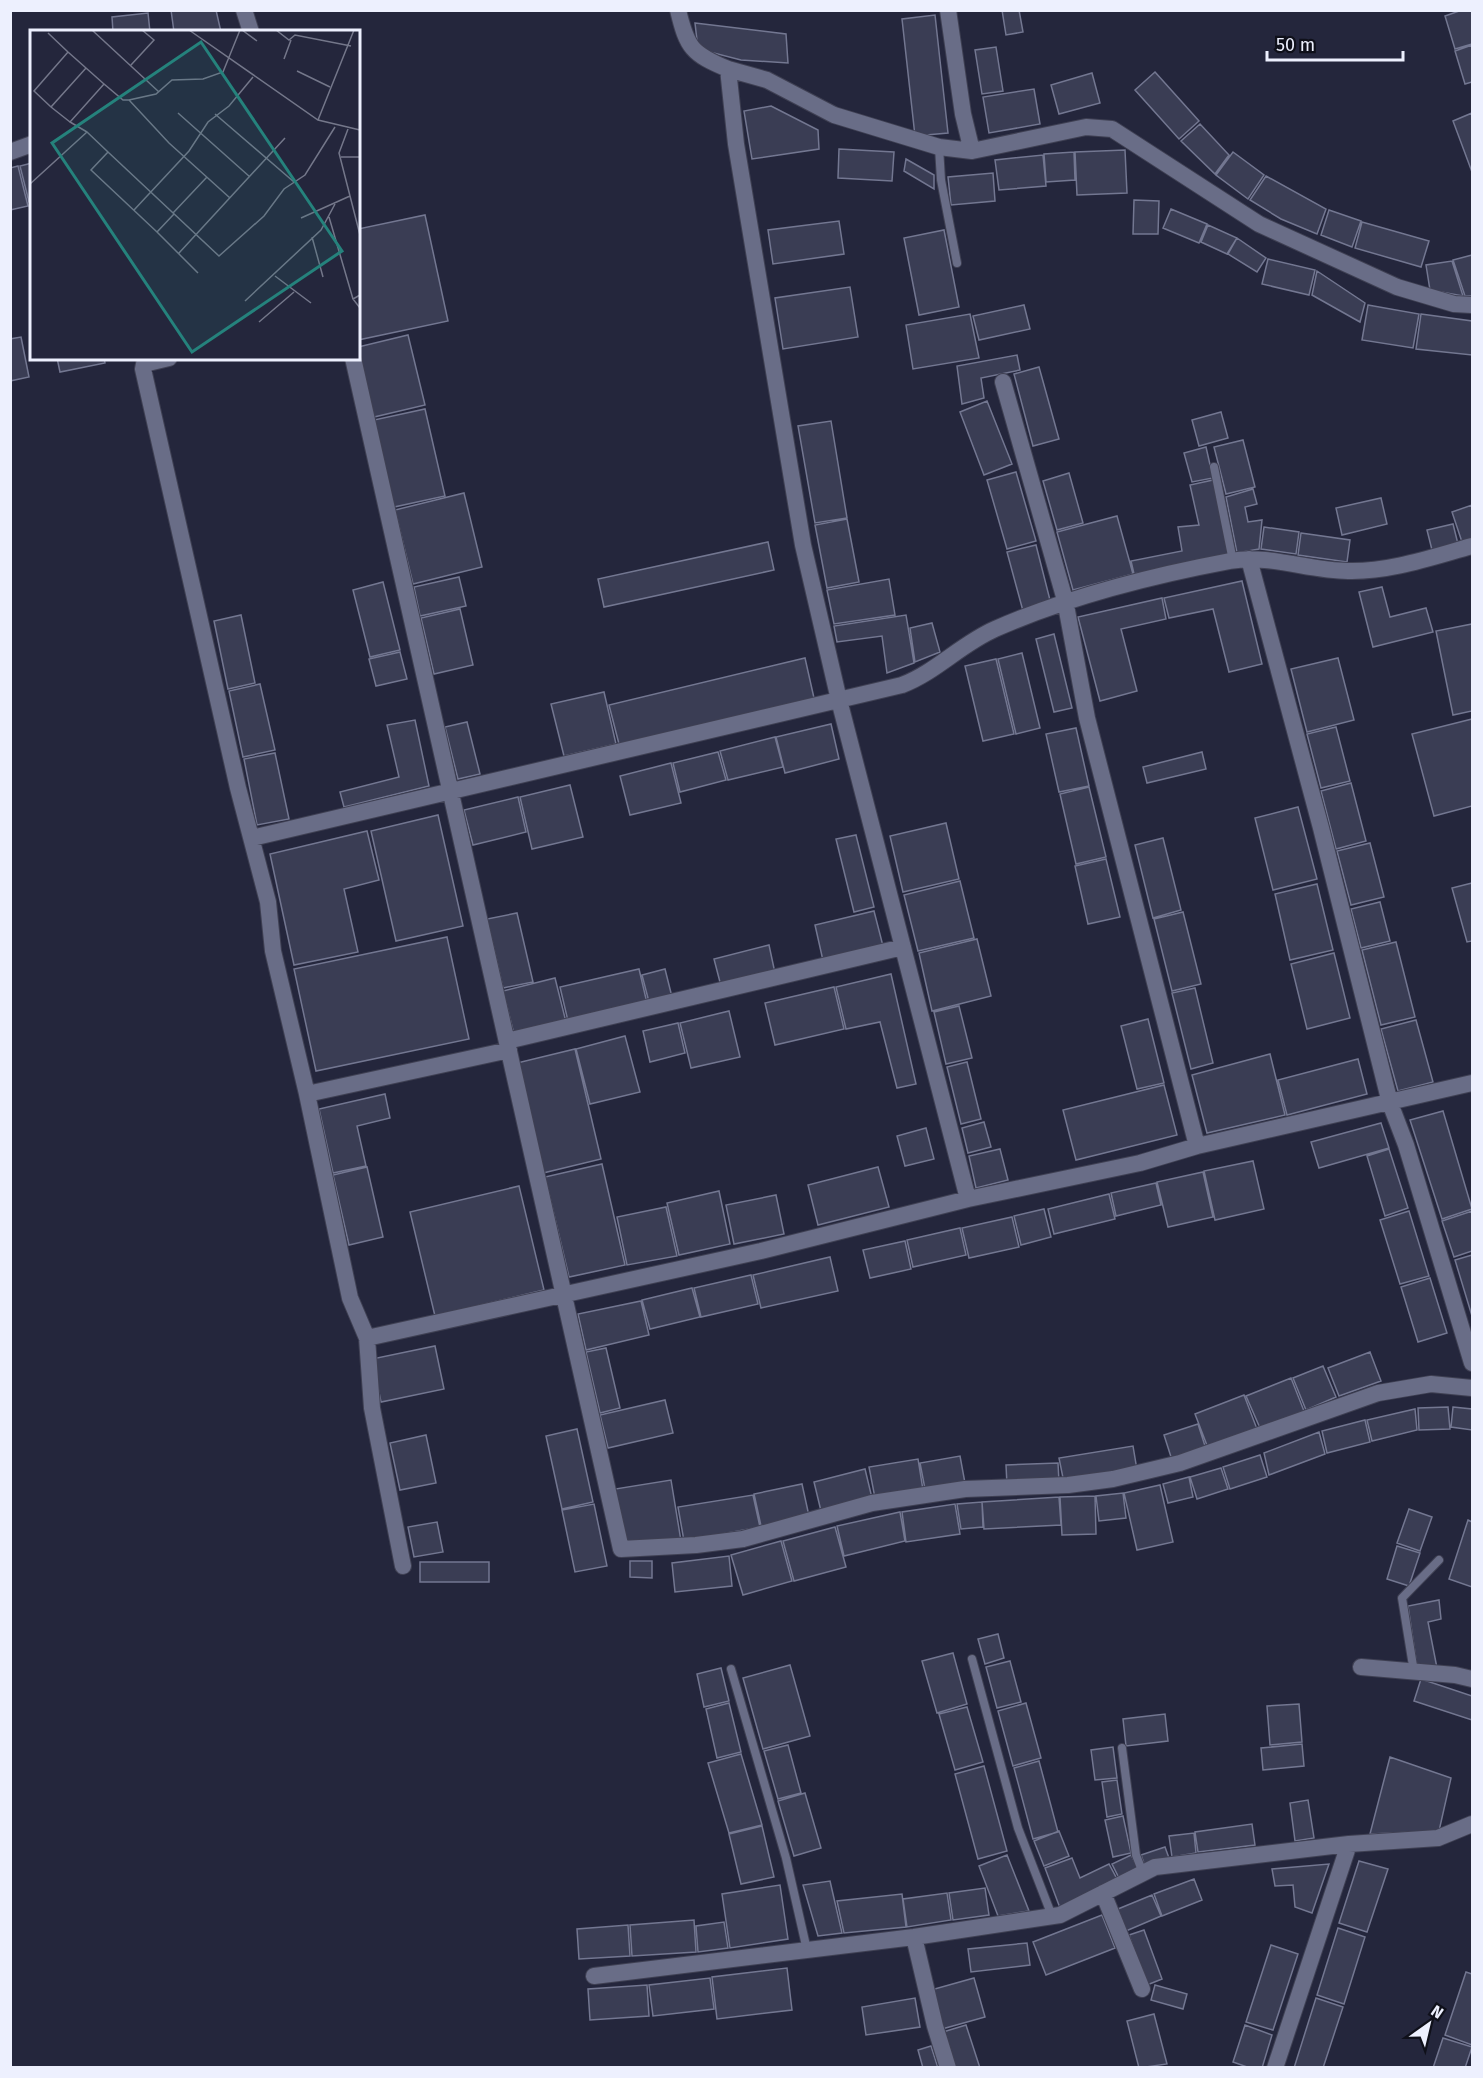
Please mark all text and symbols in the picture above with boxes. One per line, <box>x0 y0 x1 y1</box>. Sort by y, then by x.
scale bar <box>1267 24 1404 62</box>
inset map <box>30 30 360 360</box>
text: 50 m <box>1276 34 1315 56</box>
north arrow <box>1399 1994 1459 2054</box>
text: N <box>1427 2001 1447 2023</box>

